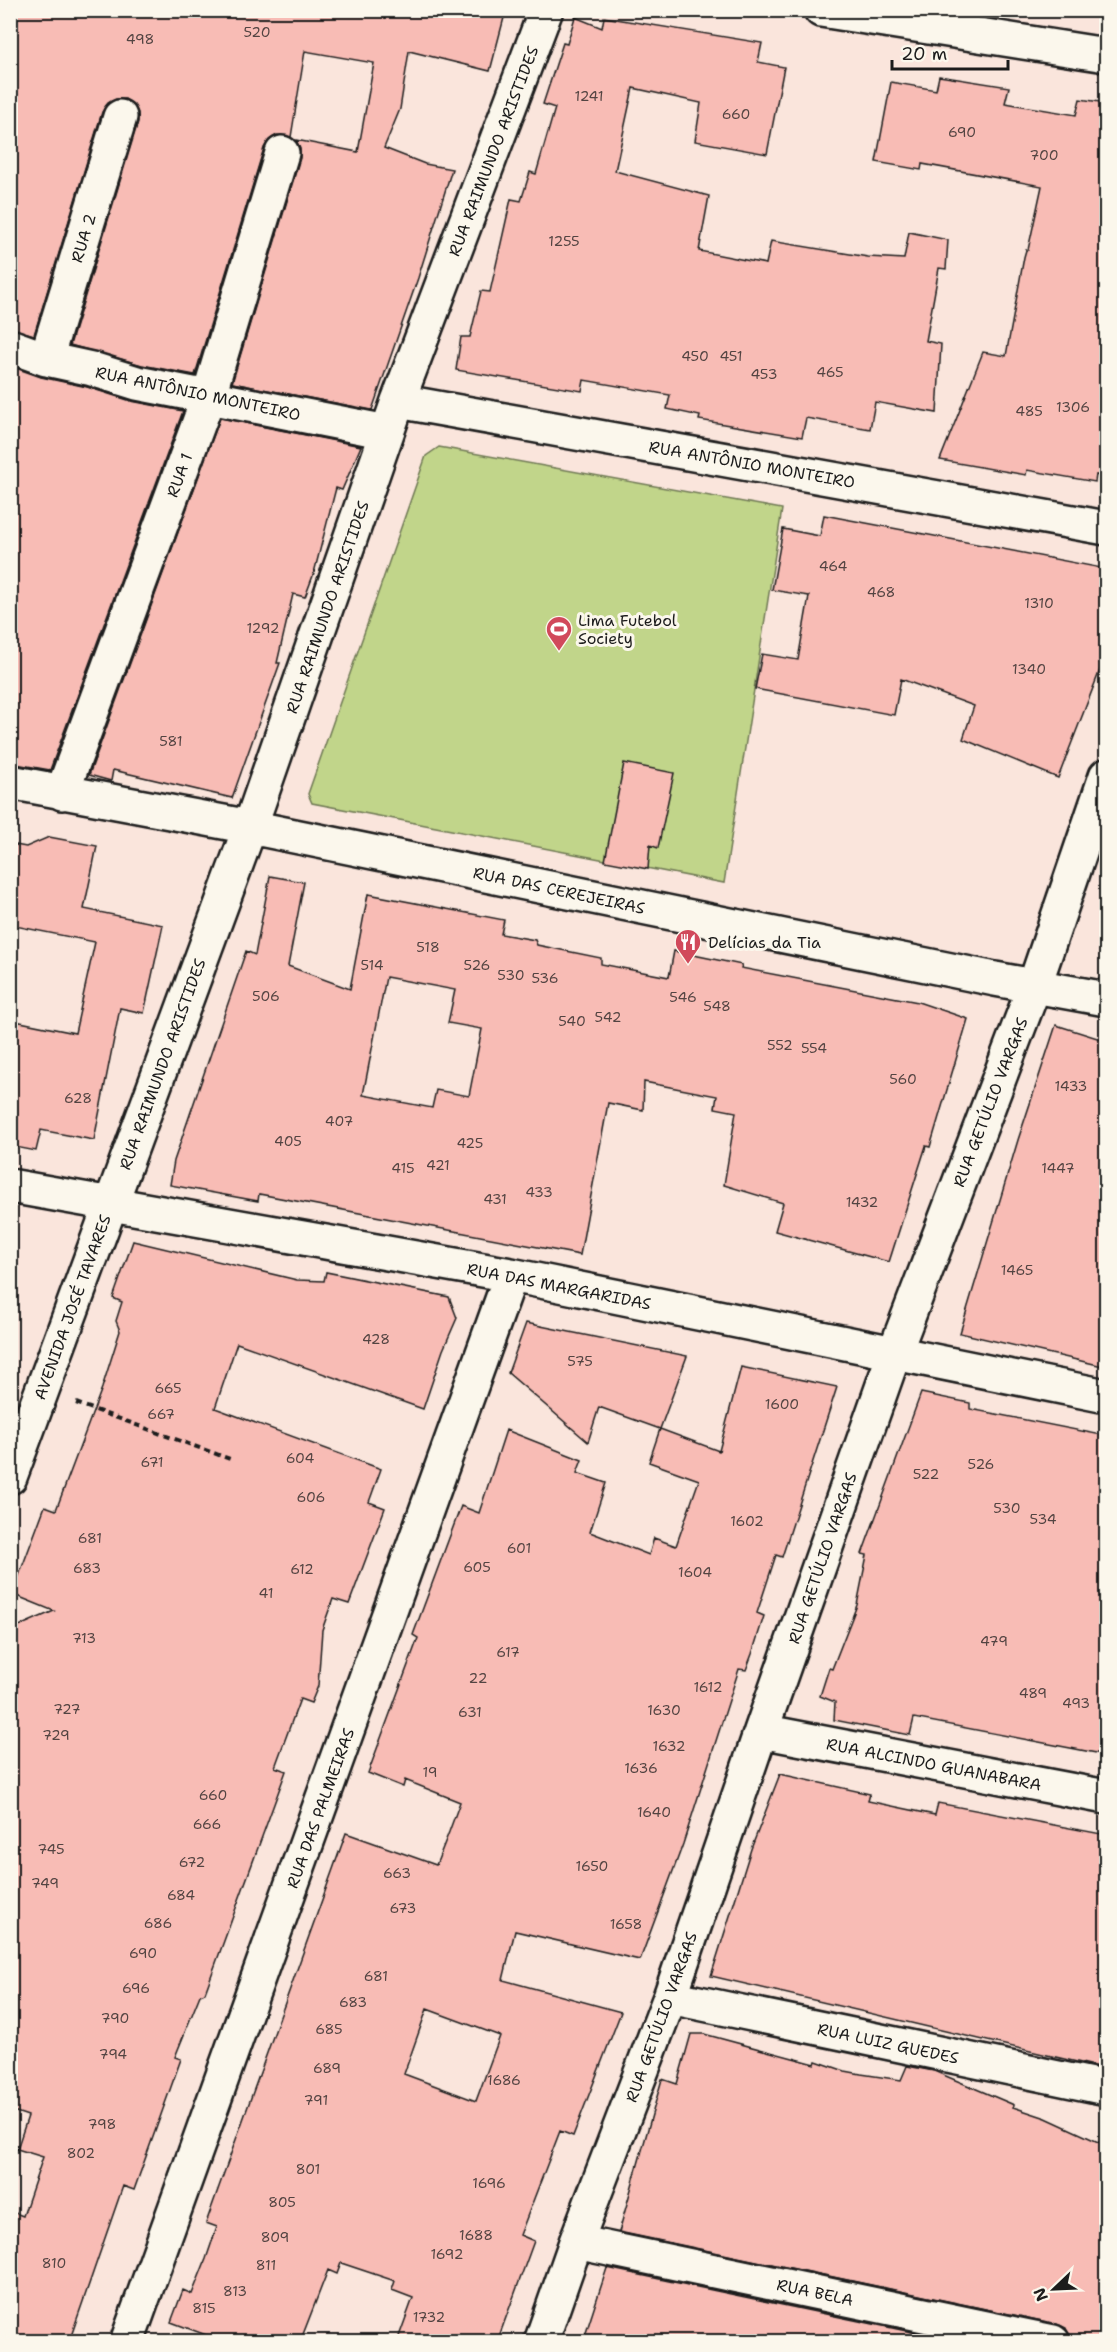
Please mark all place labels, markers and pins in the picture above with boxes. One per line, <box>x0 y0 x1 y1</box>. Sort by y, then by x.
place label: Lima Futebol Society <box>578 610 677 649</box>
sports icon: Lima Futebol Society <box>544 614 574 652</box>
restaurant icon: Delícias da Tia <box>673 927 703 965</box>
place label: Delícias da Tia <box>708 932 821 953</box>

